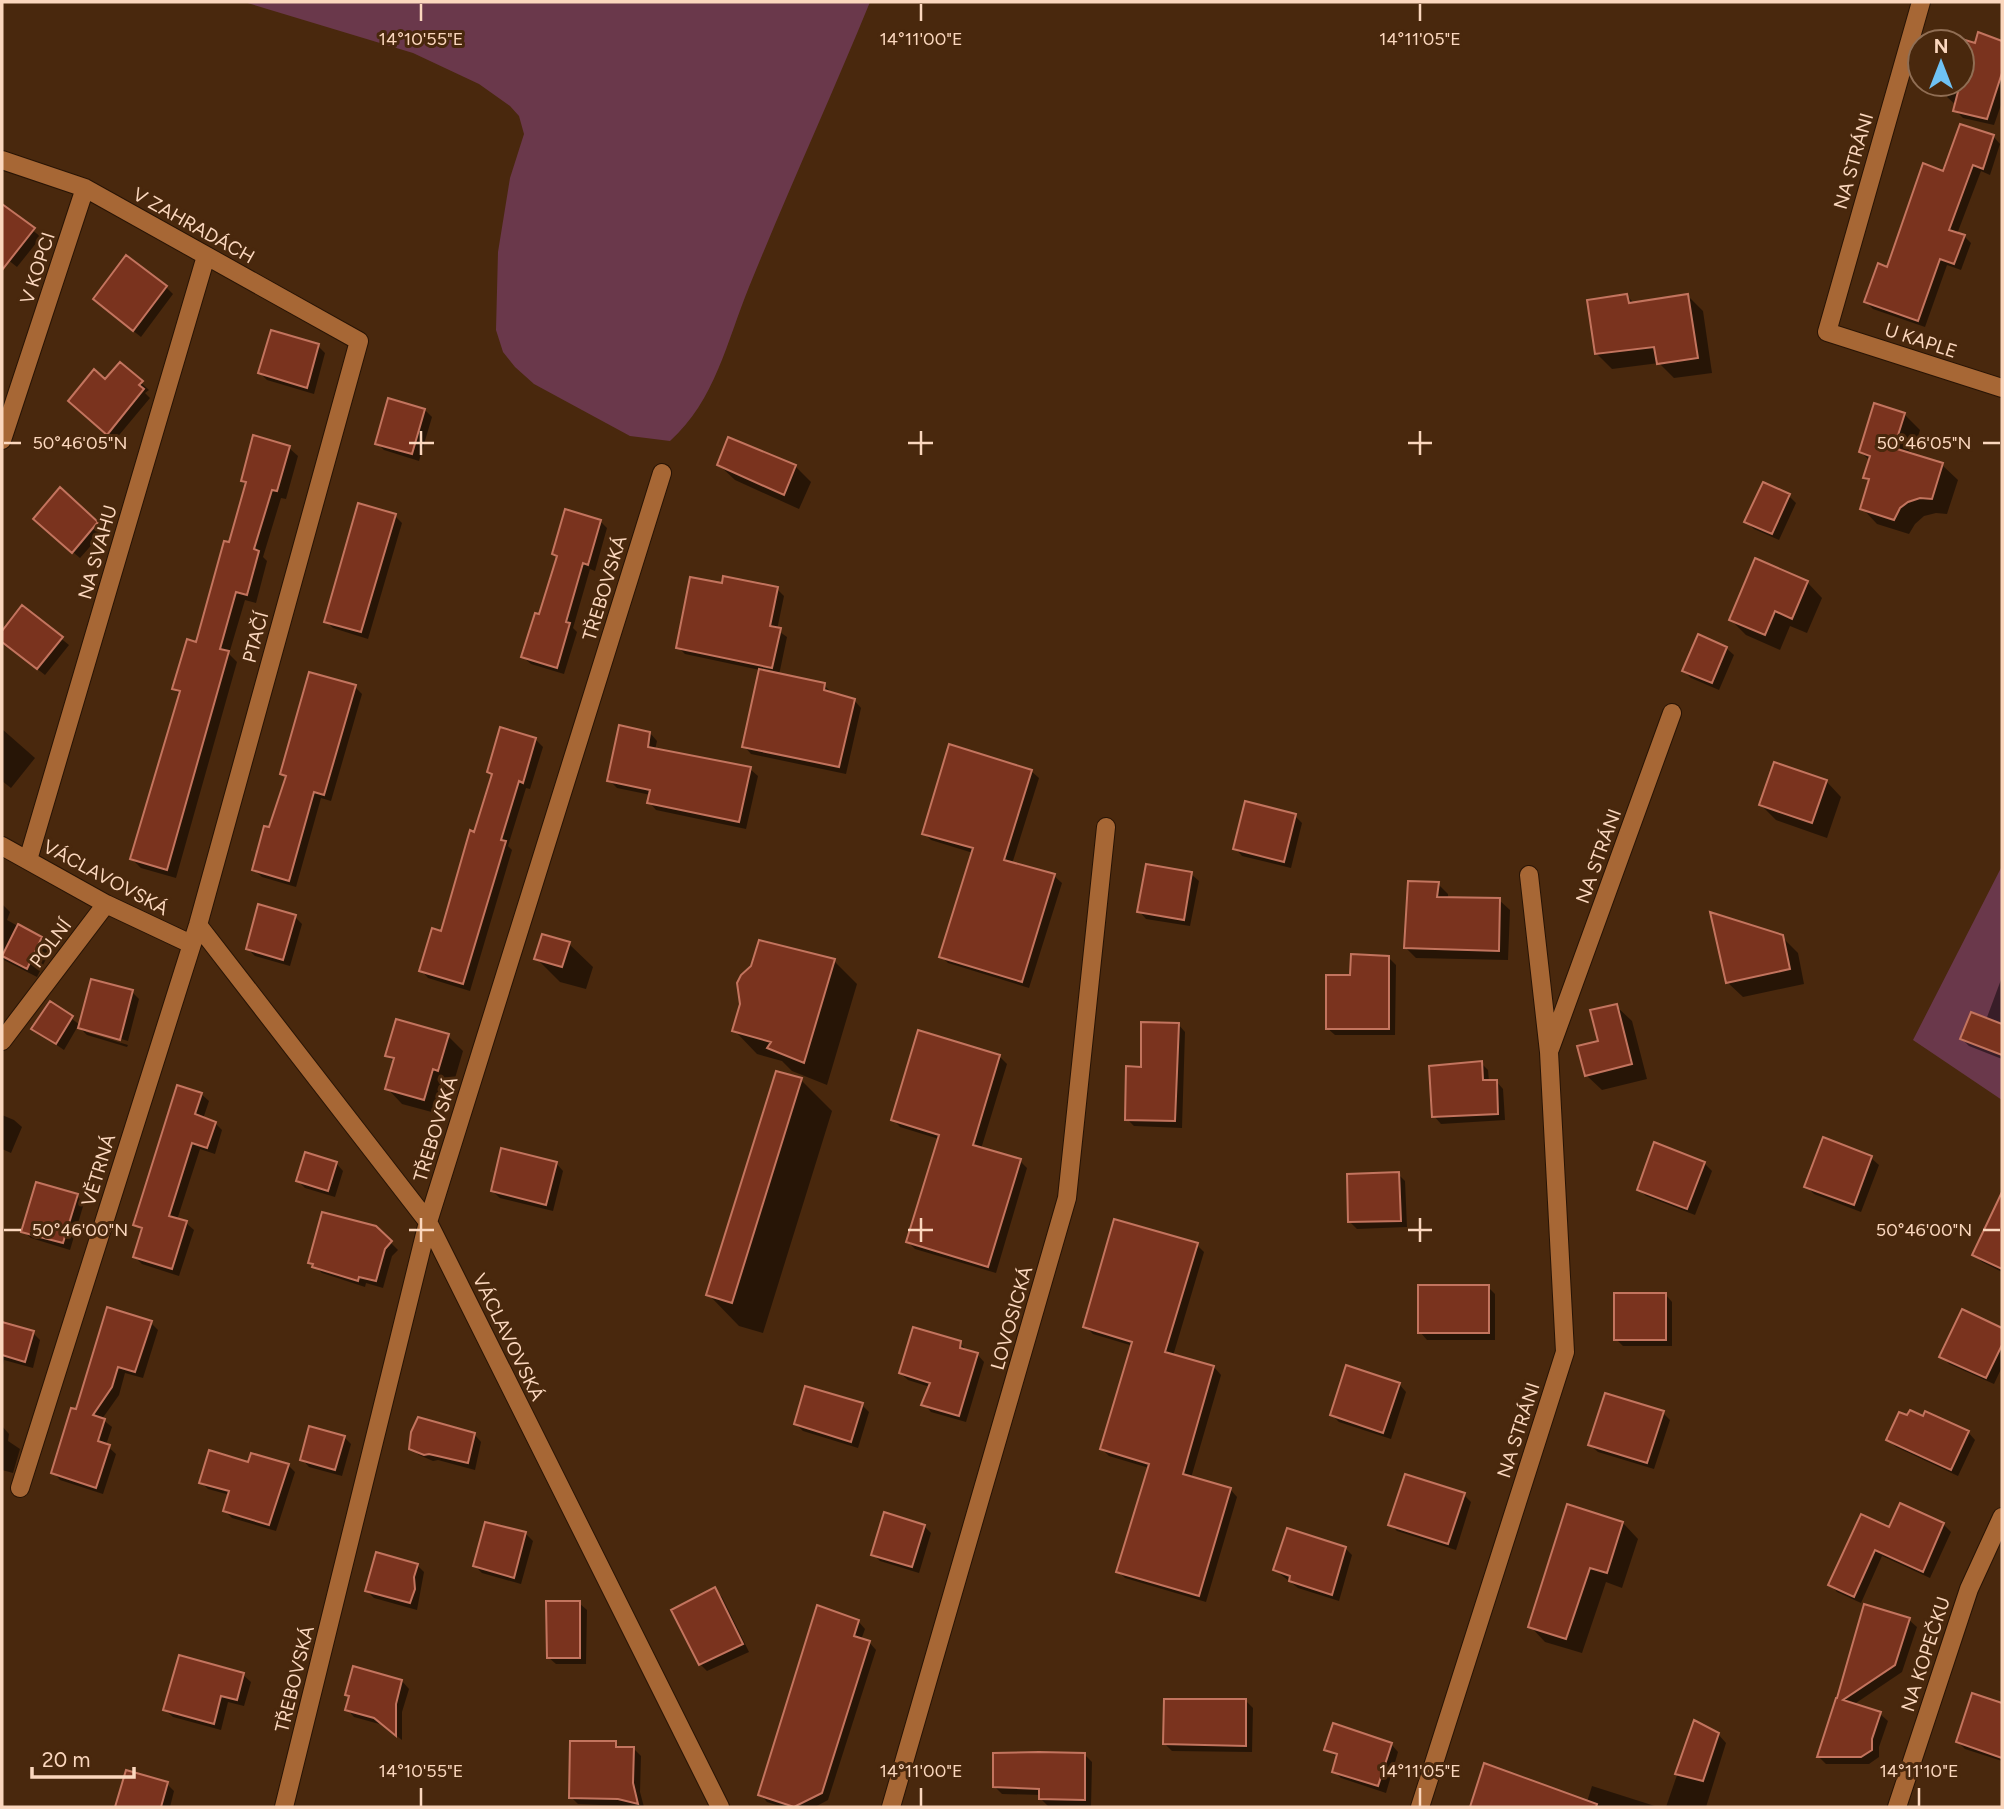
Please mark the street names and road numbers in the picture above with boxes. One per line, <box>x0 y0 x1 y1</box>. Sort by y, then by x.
street label: NA STRÁNI <box>1829 110 1878 212</box>
street label: V ZAHRADÁCH <box>129 182 259 268</box>
street label: V KOPCI <box>15 229 60 307</box>
street label: U KAPLE <box>1882 318 1960 363</box>
street label: NA SVAHU <box>73 502 122 602</box>
street label: TŘEBOVSKÁ <box>578 532 631 644</box>
street label: PTAČÍ <box>238 608 274 665</box>
street label: NA STRÁNI <box>1571 806 1626 907</box>
street label: VÁCLAVOVSKÁ <box>39 835 172 920</box>
street label: POLNÍ <box>25 914 77 972</box>
street label: TŘEBOVSKÁ <box>409 1073 462 1185</box>
street label: VĚTRNÁ <box>77 1131 120 1209</box>
street label: LOVOSICKÁ <box>986 1263 1037 1373</box>
street label: VÁCLAVOVSKÁ <box>468 1270 549 1405</box>
street label: NA STRÁNI <box>1492 1380 1545 1481</box>
street label: NA KOPEČKU <box>1896 1594 1955 1715</box>
street label: TŘEBOVSKÁ <box>270 1623 319 1735</box>

